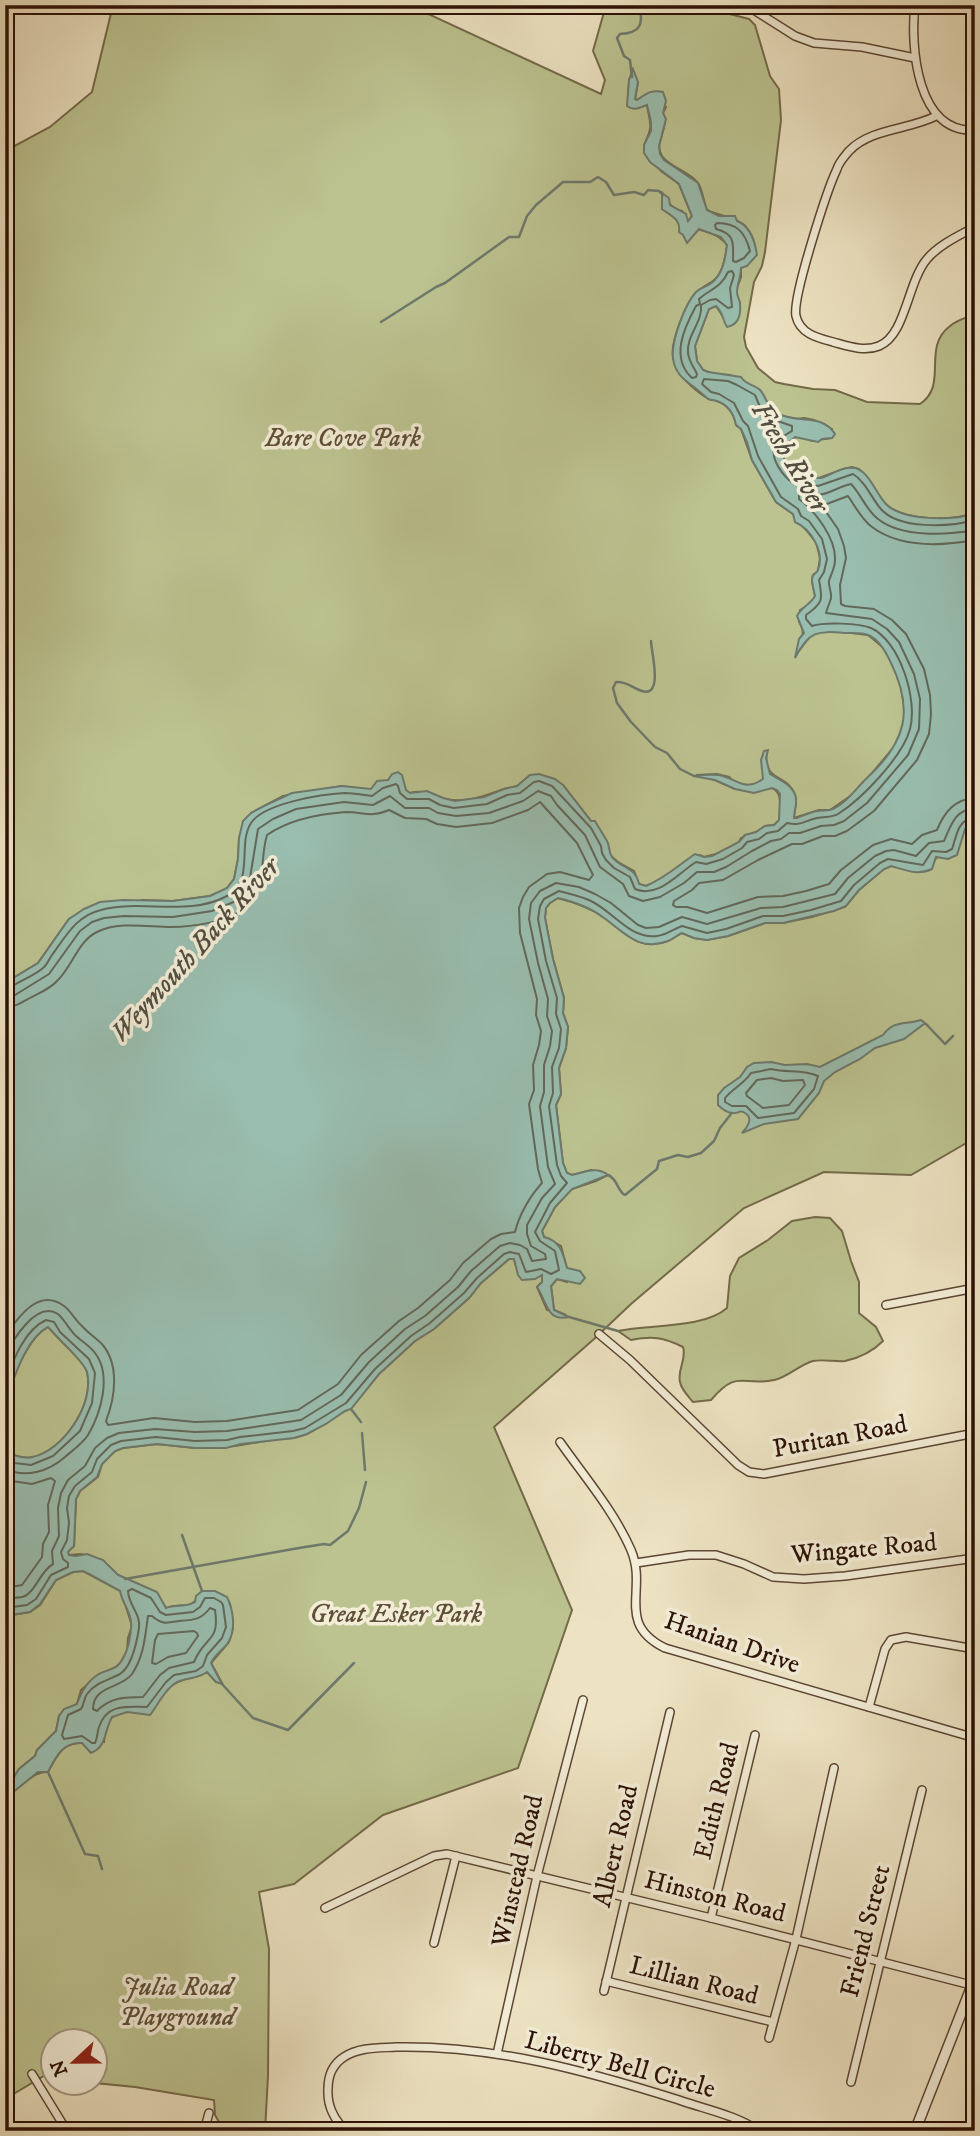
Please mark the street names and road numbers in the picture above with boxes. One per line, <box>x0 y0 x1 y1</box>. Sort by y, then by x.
street label: Puritan Road <box>770 1408 910 1466</box>
street label: Wingate Road <box>789 1526 938 1572</box>
street label: Hanian Drive <box>660 1604 804 1682</box>
street label: Edith Road <box>687 1739 747 1863</box>
street label: Albert Road <box>586 1782 646 1910</box>
street label: Winstead Road <box>484 1792 552 1951</box>
street label: Friend Street <box>834 1861 898 2001</box>
street label: Hinston Road <box>641 1863 789 1931</box>
street label: Lillian Road <box>626 1949 762 2013</box>
street label: Liberty Bell Circle <box>521 2024 719 2106</box>

